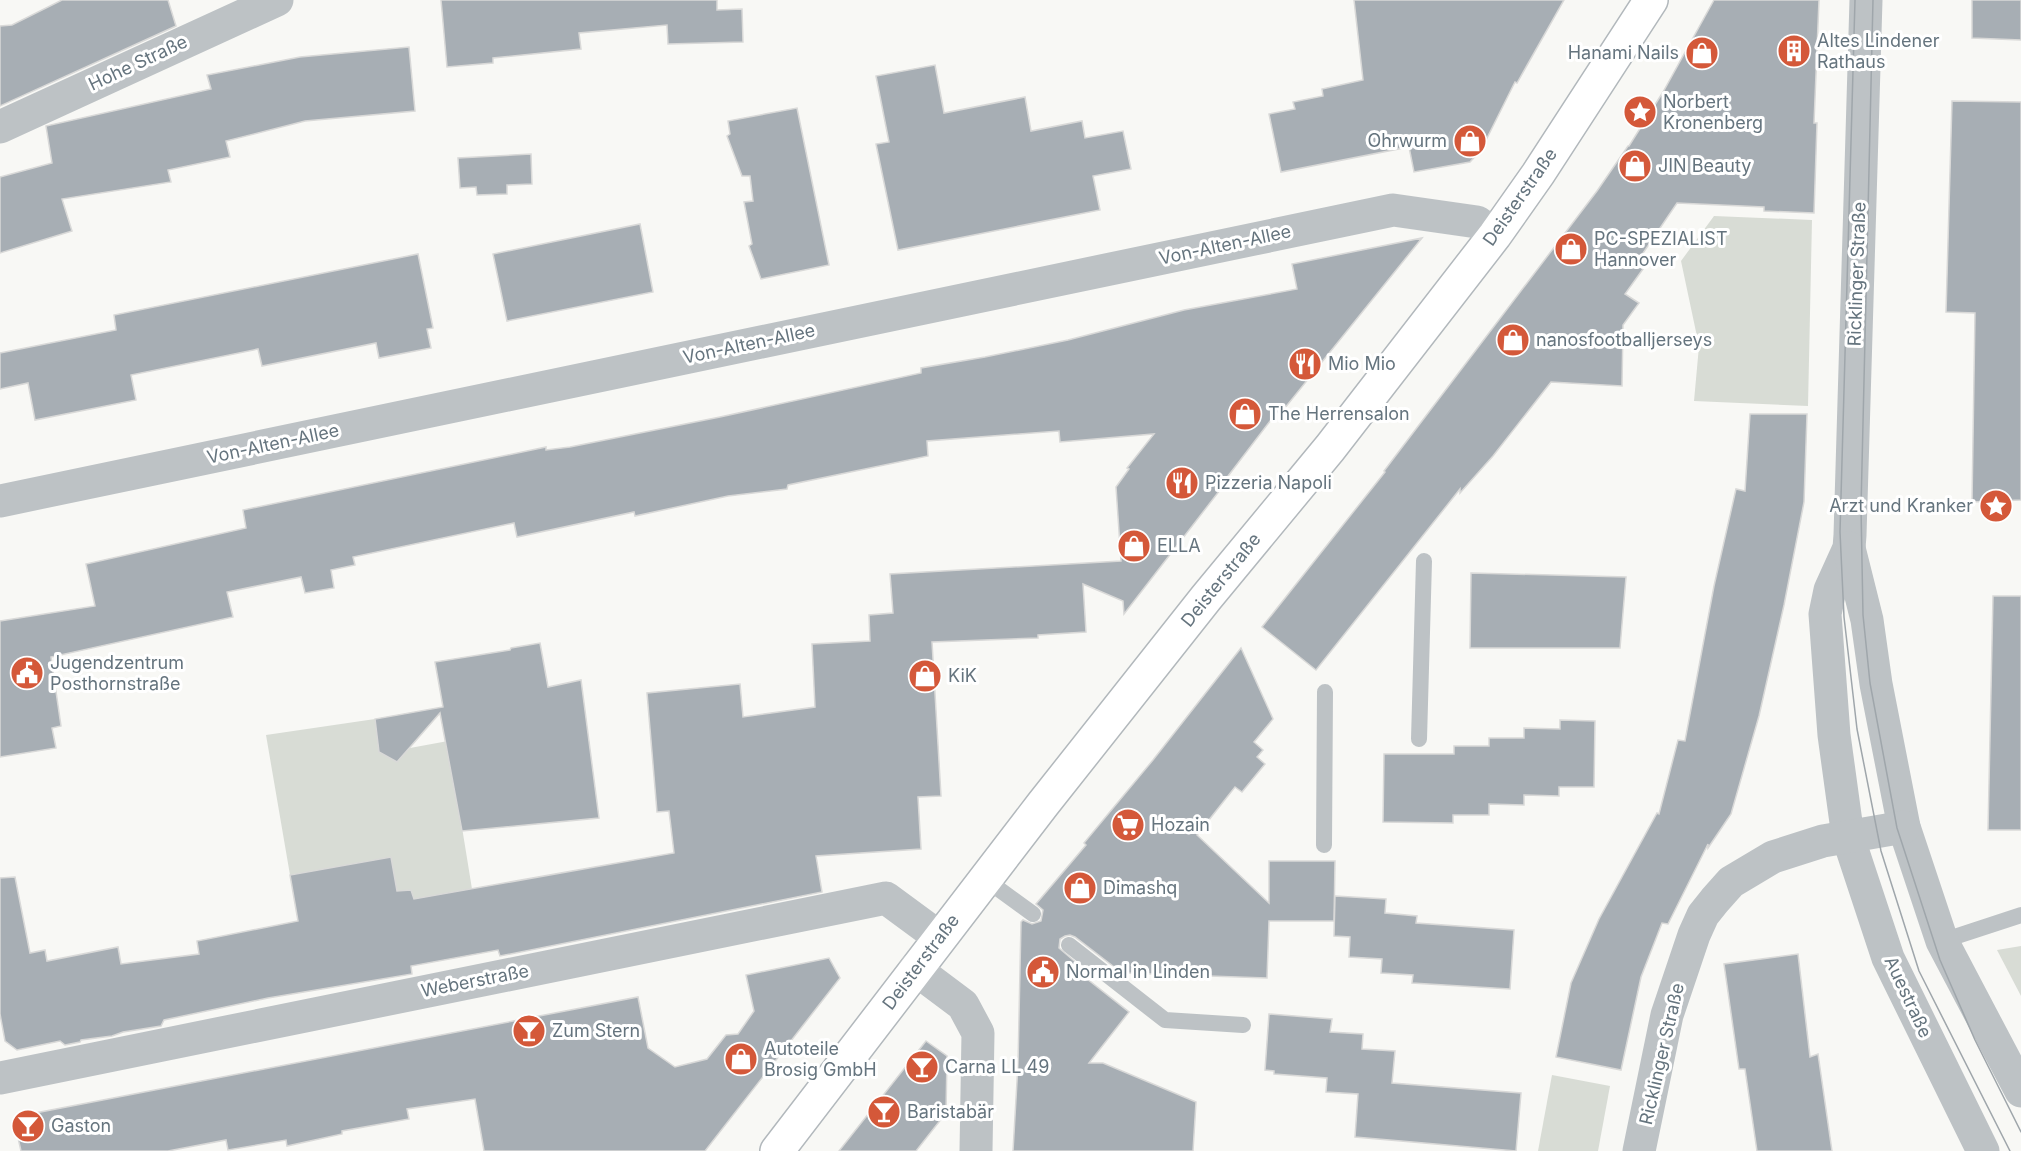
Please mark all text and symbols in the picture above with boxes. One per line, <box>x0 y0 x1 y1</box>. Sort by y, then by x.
place label: Altes Lindener Rathaus <box>1817 30 1940 72</box>
street label: Hohe Straße <box>85 31 190 95</box>
building icon: Altes Lindener Rathaus <box>1776 33 1812 69</box>
shop icon: Hanami Nails <box>1684 35 1720 71</box>
place label: Hanami Nails <box>1568 42 1679 63</box>
place label: Norbert Kronenberg <box>1663 91 1763 133</box>
place icon: Norbert Kronenberg <box>1622 94 1658 130</box>
shop icon: Ohrwurm <box>1452 123 1488 159</box>
place label: Ohrwurm <box>1367 130 1447 151</box>
street label: Deisterstraße <box>1478 144 1561 250</box>
shop icon: JIN Beauty <box>1617 148 1653 184</box>
place label: JIN Beauty <box>1658 155 1751 176</box>
street label: Ricklinger Straße <box>1843 201 1870 347</box>
street label: Von-Alten-Allee <box>1157 220 1293 269</box>
place label: PC-SPEZIALIST Hannover <box>1594 228 1728 270</box>
shop icon: PC-SPEZIALIST Hannover <box>1553 231 1589 267</box>
street label: Von-Alten-Allee <box>681 319 817 368</box>
shop icon: nanosfootballjerseys <box>1495 322 1531 358</box>
place label: nanosfootballjerseys <box>1536 329 1712 350</box>
restaurant icon: Mio Mio <box>1287 346 1323 382</box>
place label: Mio Mio <box>1328 353 1396 374</box>
shop icon: The Herrensalon <box>1227 396 1263 432</box>
place label: The Herrensalon <box>1268 403 1410 424</box>
street label: Von-Alten-Allee <box>205 419 341 468</box>
restaurant icon: Pizzeria Napoli <box>1164 465 1200 501</box>
place label: Pizzeria Napoli <box>1205 472 1332 493</box>
place icon: Arzt und Kranker <box>1978 488 2014 524</box>
place label: Arzt und Kranker <box>1829 495 1973 516</box>
shop icon: ELLA <box>1116 528 1152 564</box>
street label: Deisterstraße <box>1177 529 1265 631</box>
place label: ELLA <box>1157 535 1201 556</box>
place label: Jugendzentrum Posthornstraße <box>50 652 184 694</box>
public building icon: Jugendzentrum Posthornstraße <box>9 655 45 691</box>
shop icon: KiK <box>907 658 943 694</box>
place label: KiK <box>948 665 977 686</box>
supermarket icon: Hozain <box>1110 807 1146 843</box>
place label: Hozain <box>1151 814 1210 835</box>
shop icon: Dimashq <box>1062 870 1098 906</box>
place label: Dimashq <box>1103 877 1177 898</box>
street label: Deisterstraße <box>878 910 963 1014</box>
street label: Auestraße <box>1880 953 1936 1041</box>
public building icon: Normal in Linden <box>1025 954 1061 990</box>
street label: Weberstraße <box>419 960 531 1001</box>
place label: Normal in Linden <box>1066 961 1210 982</box>
street label: Ricklinger Straße <box>1635 981 1688 1127</box>
bar icon: Zum Stern <box>511 1013 547 1049</box>
place label: Zum Stern <box>552 1020 640 1041</box>
place label: Autoteile Brosig GmbH <box>764 1038 877 1080</box>
shop icon: Autoteile Brosig GmbH <box>723 1041 759 1077</box>
bar icon: Carna LL 49 <box>904 1049 940 1085</box>
place label: Carna LL 49 <box>945 1056 1049 1077</box>
bar icon: Baristabär <box>866 1094 902 1130</box>
place label: Baristabär <box>907 1101 994 1122</box>
bar icon: Gaston <box>10 1108 46 1144</box>
place label: Gaston <box>51 1115 111 1136</box>

